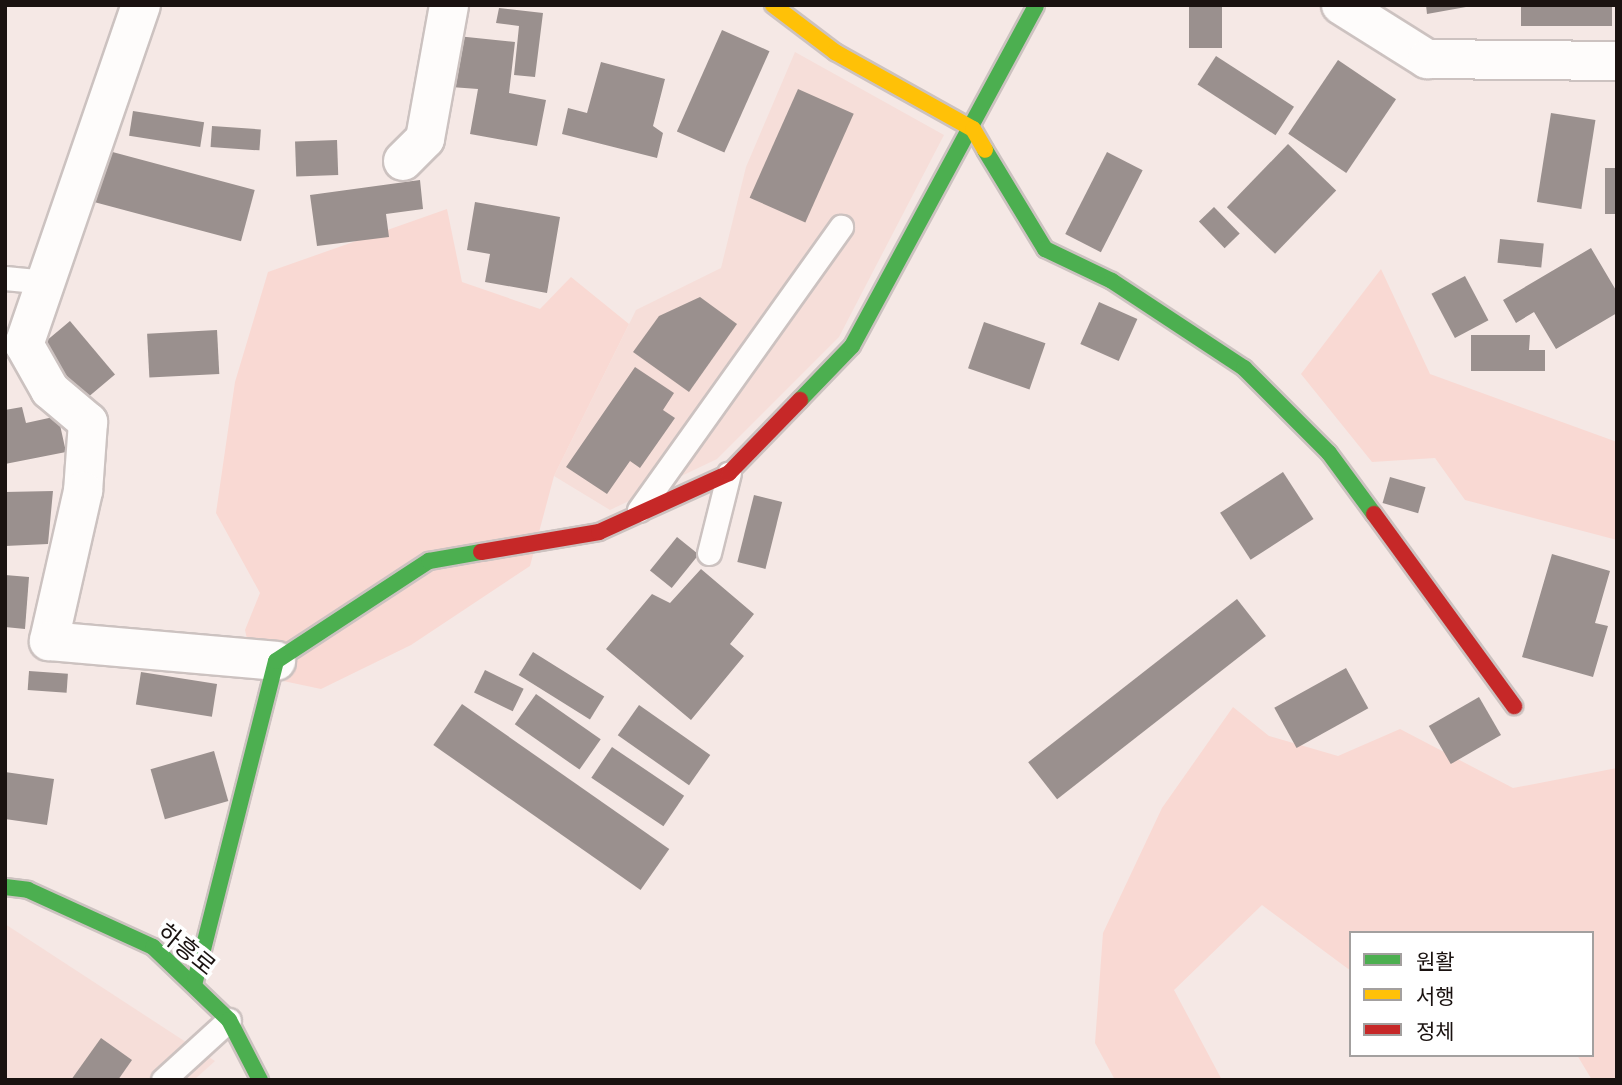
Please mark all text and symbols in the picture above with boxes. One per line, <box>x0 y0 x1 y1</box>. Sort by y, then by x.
street label: 하흥로 <box>151 918 221 982</box>
legend <box>1349 931 1594 1057</box>
text: 원활 <box>1416 949 1455 975</box>
text: 서행 <box>1416 984 1455 1010</box>
text: 정체 <box>1416 1019 1455 1045</box>

